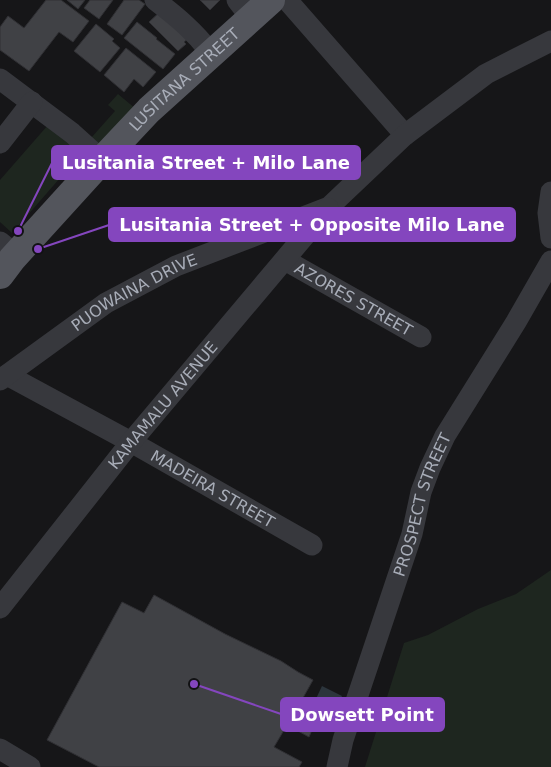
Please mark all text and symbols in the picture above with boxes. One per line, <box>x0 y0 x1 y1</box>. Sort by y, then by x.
street label: LUSITANA STREET <box>125 24 244 135</box>
callout: Lusitania Street + Milo Lane <box>52 146 360 179</box>
text: Lusitania Street + Milo Lane <box>62 152 350 173</box>
callout: Lusitania Street + Opposite Milo Lane <box>109 208 515 241</box>
text: Lusitania Street + Opposite Milo Lane <box>119 214 505 235</box>
street label: PUOWAINA DRIVE <box>68 250 200 335</box>
street label: AZORES STREET <box>291 259 416 340</box>
street label: KAMAMALU AVENUE <box>104 338 222 473</box>
street label: PROSPECT STREET <box>389 430 455 579</box>
street label: MADEIRA STREET <box>147 446 278 532</box>
callout: Dowsett Point <box>281 698 444 731</box>
text: Dowsett Point <box>290 704 434 725</box>

